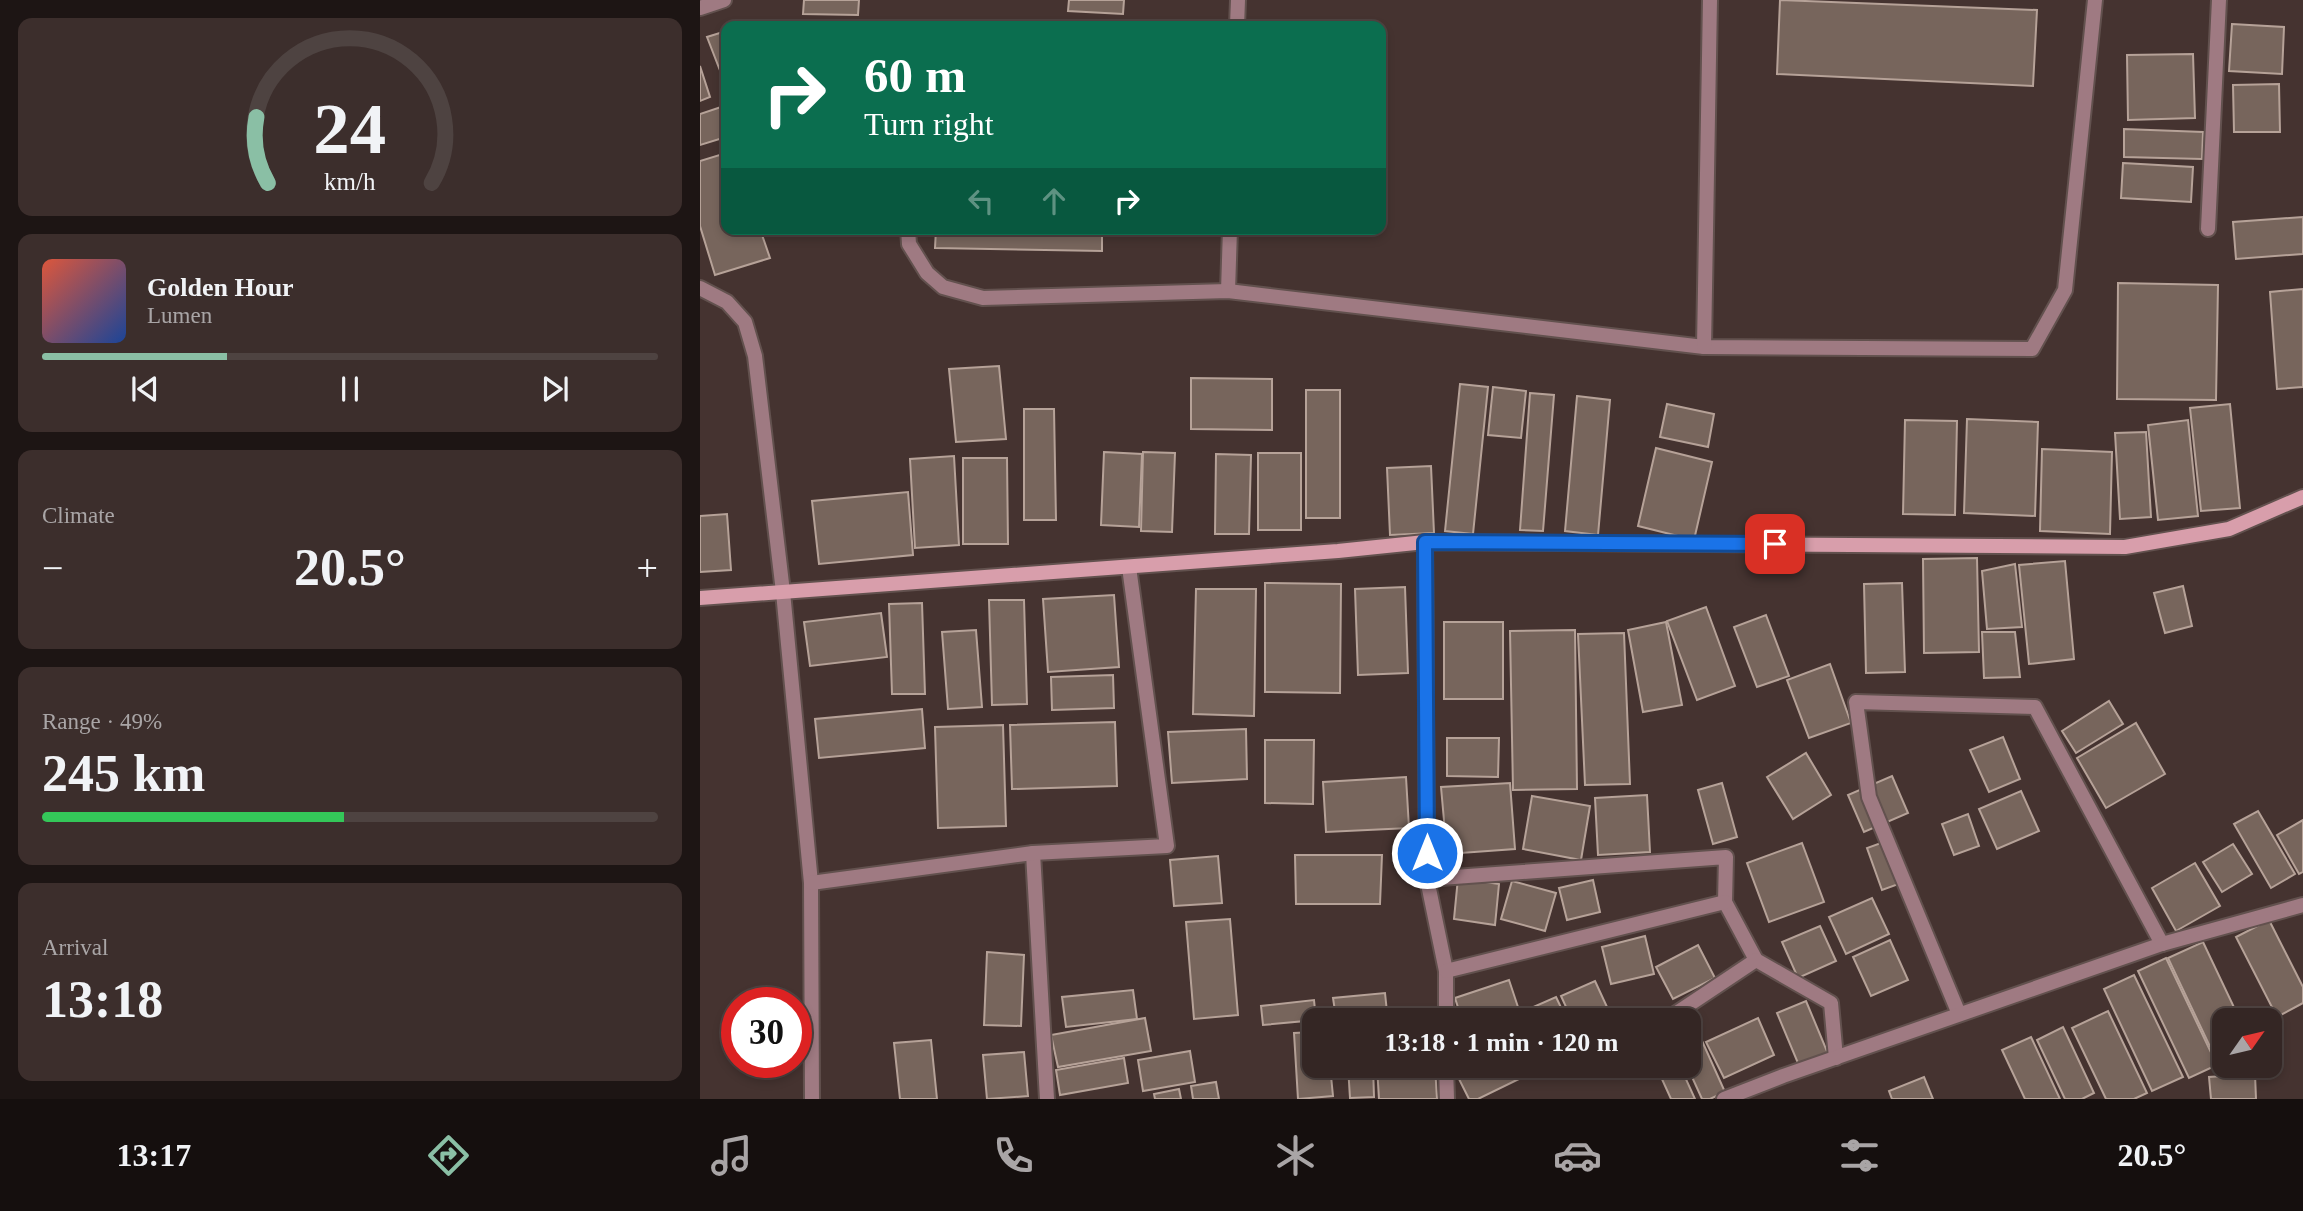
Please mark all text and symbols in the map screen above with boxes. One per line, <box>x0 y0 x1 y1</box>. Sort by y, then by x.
text: 60 m <box>864 48 966 103</box>
icon: right <box>749 49 840 140</box>
text: 24 <box>314 88 386 169</box>
text: Turn right <box>864 106 994 142</box>
text: km/h <box>324 168 376 195</box>
icon: left <box>962 182 1000 220</box>
icon: ahead <box>1035 182 1073 220</box>
icon: right <box>1108 182 1146 220</box>
text: Golden Hour <box>147 273 294 302</box>
text: Lumen <box>147 303 212 328</box>
icon: previous <box>126 370 164 408</box>
icon: pause <box>331 370 369 408</box>
icon: next <box>536 370 574 408</box>
text: Climate <box>42 503 115 528</box>
pin <box>1745 514 1805 574</box>
icon: arrive <box>1756 525 1794 563</box>
text: 20.5° <box>294 539 406 596</box>
text: − <box>42 547 63 589</box>
text: + <box>637 547 658 589</box>
text: Range · 49% <box>42 709 162 734</box>
text: 245 km <box>42 745 205 802</box>
position arrow <box>1390 816 1464 890</box>
text: Arrival <box>42 935 108 960</box>
text: 13:18 <box>42 971 163 1028</box>
speed limit sign: 30 <box>721 987 812 1078</box>
north arrow <box>2212 1008 2282 1078</box>
map controls <box>2212 1008 2282 1078</box>
text: 13:18 · 1 min · 120 m <box>1385 1028 1619 1057</box>
icon: directions <box>424 1131 473 1180</box>
icon: music <box>707 1131 756 1180</box>
icon: phone <box>989 1131 1038 1180</box>
icon: climate <box>1271 1131 1320 1180</box>
icon: car <box>1553 1131 1602 1180</box>
icon: filters <box>1835 1131 1884 1180</box>
text: 13:17 <box>117 1137 191 1173</box>
text: 20.5° <box>2118 1137 2186 1173</box>

